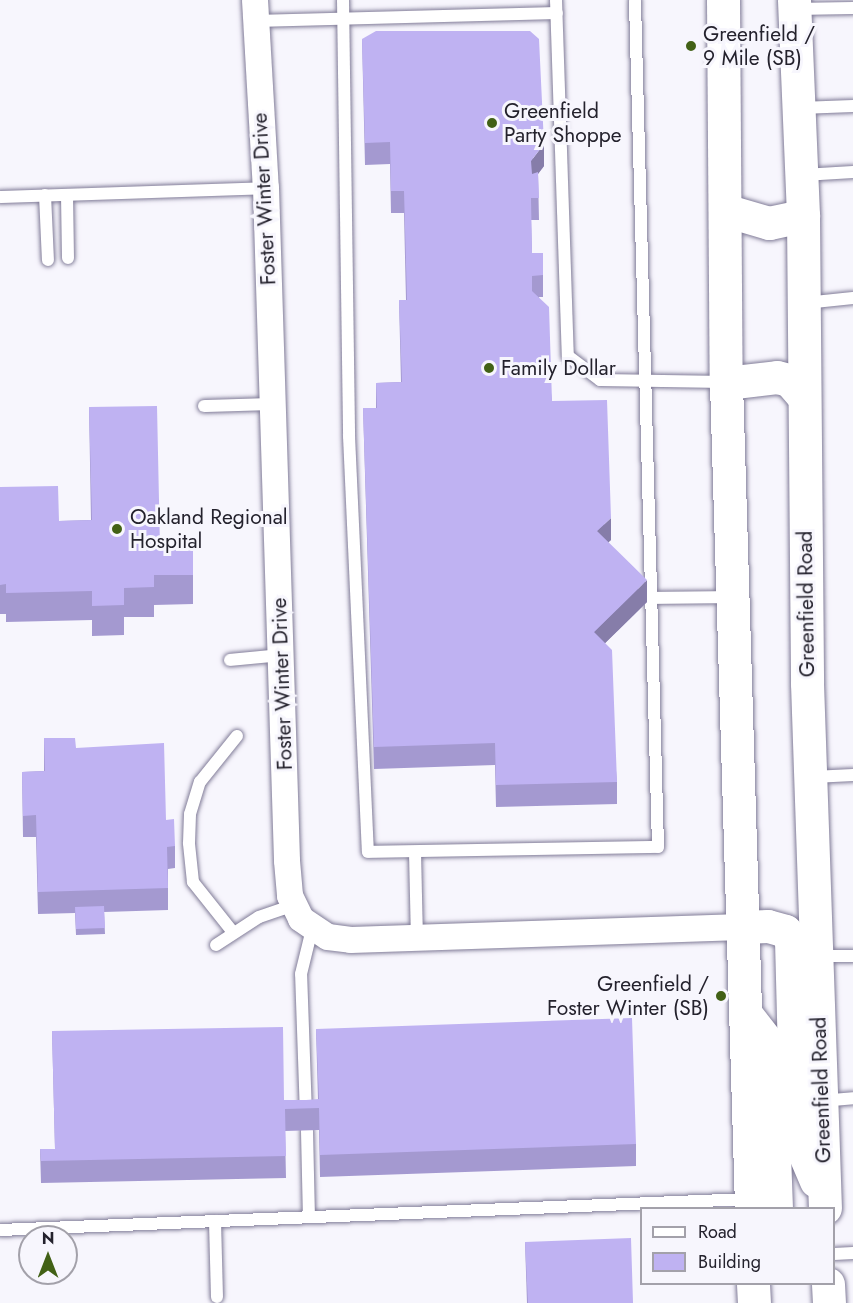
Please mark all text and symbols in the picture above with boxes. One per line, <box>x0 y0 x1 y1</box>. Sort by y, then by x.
place label: Greenfield / 9 Mile (SB) <box>703 21 815 71</box>
marker: Greenfield / 9 Mile (SB) <box>684 39 698 53</box>
place label: Greenfield Party Shoppe <box>504 98 622 148</box>
street label: Foster Winter Drive <box>247 112 281 286</box>
marker: Greenfield Party Shoppe <box>485 116 499 130</box>
place label: Family Dollar <box>501 355 616 381</box>
marker: Family Dollar <box>482 361 496 375</box>
place label: Oakland Regional Hospital <box>130 504 288 554</box>
marker: Oakland Regional Hospital <box>108 520 126 538</box>
street label: Greenfield Road <box>792 531 820 677</box>
street label: Foster Winter Drive <box>266 597 298 771</box>
place label: Greenfield / Foster Winter (SB) <box>547 971 709 1021</box>
marker: Greenfield / Foster Winter (SB) <box>714 989 728 1003</box>
street label: Greenfield Road <box>806 1016 836 1164</box>
legend <box>640 1207 835 1285</box>
text: Road <box>698 1219 737 1245</box>
north arrow <box>18 1225 78 1285</box>
text: N <box>42 1227 54 1250</box>
text: Building <box>698 1249 761 1275</box>

